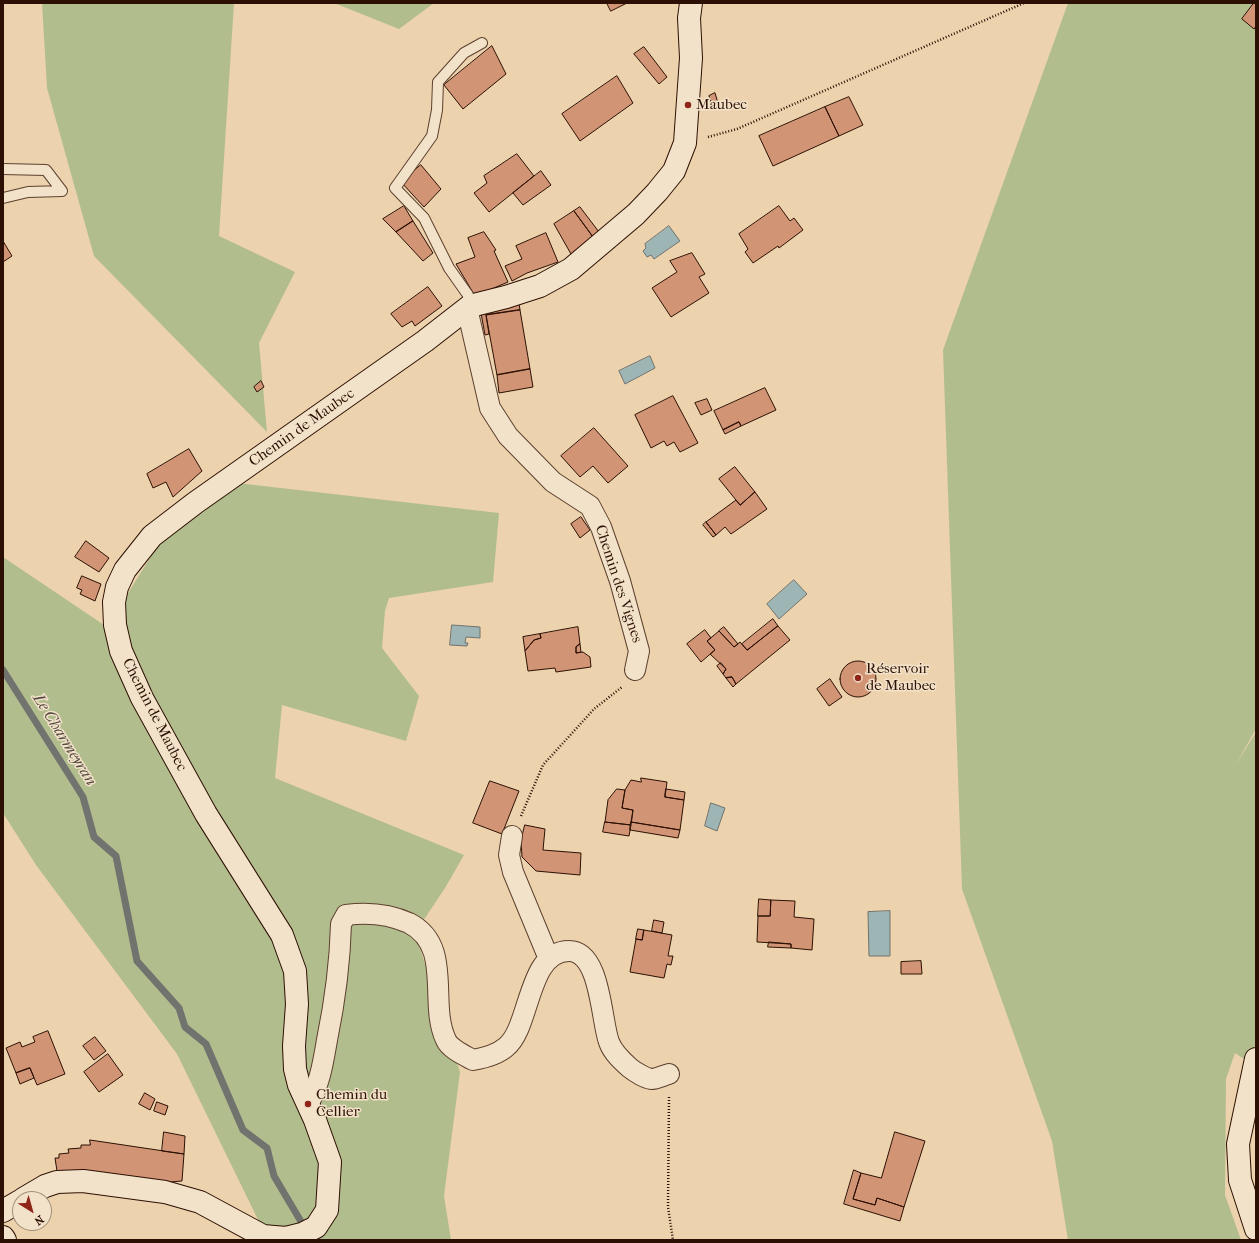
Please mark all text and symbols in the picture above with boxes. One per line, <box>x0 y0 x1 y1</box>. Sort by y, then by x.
place label: Maubec <box>696 96 747 114</box>
marker: Maubec <box>683 100 693 110</box>
street label: Chemin de Maubec <box>246 385 358 471</box>
street label: Chemin des Vignes <box>590 523 646 645</box>
street label: Chemin de Maubec <box>118 655 190 775</box>
place label: Réservoir de Maubec <box>866 660 936 695</box>
marker: Réservoir de Maubec <box>853 673 863 683</box>
water label: Le Charmeyran <box>28 690 100 790</box>
place label: Chemin du Cellier <box>316 1086 387 1121</box>
marker: Chemin du Cellier <box>303 1099 313 1109</box>
north arrow <box>12 1191 52 1231</box>
text: N <box>32 1212 46 1228</box>

